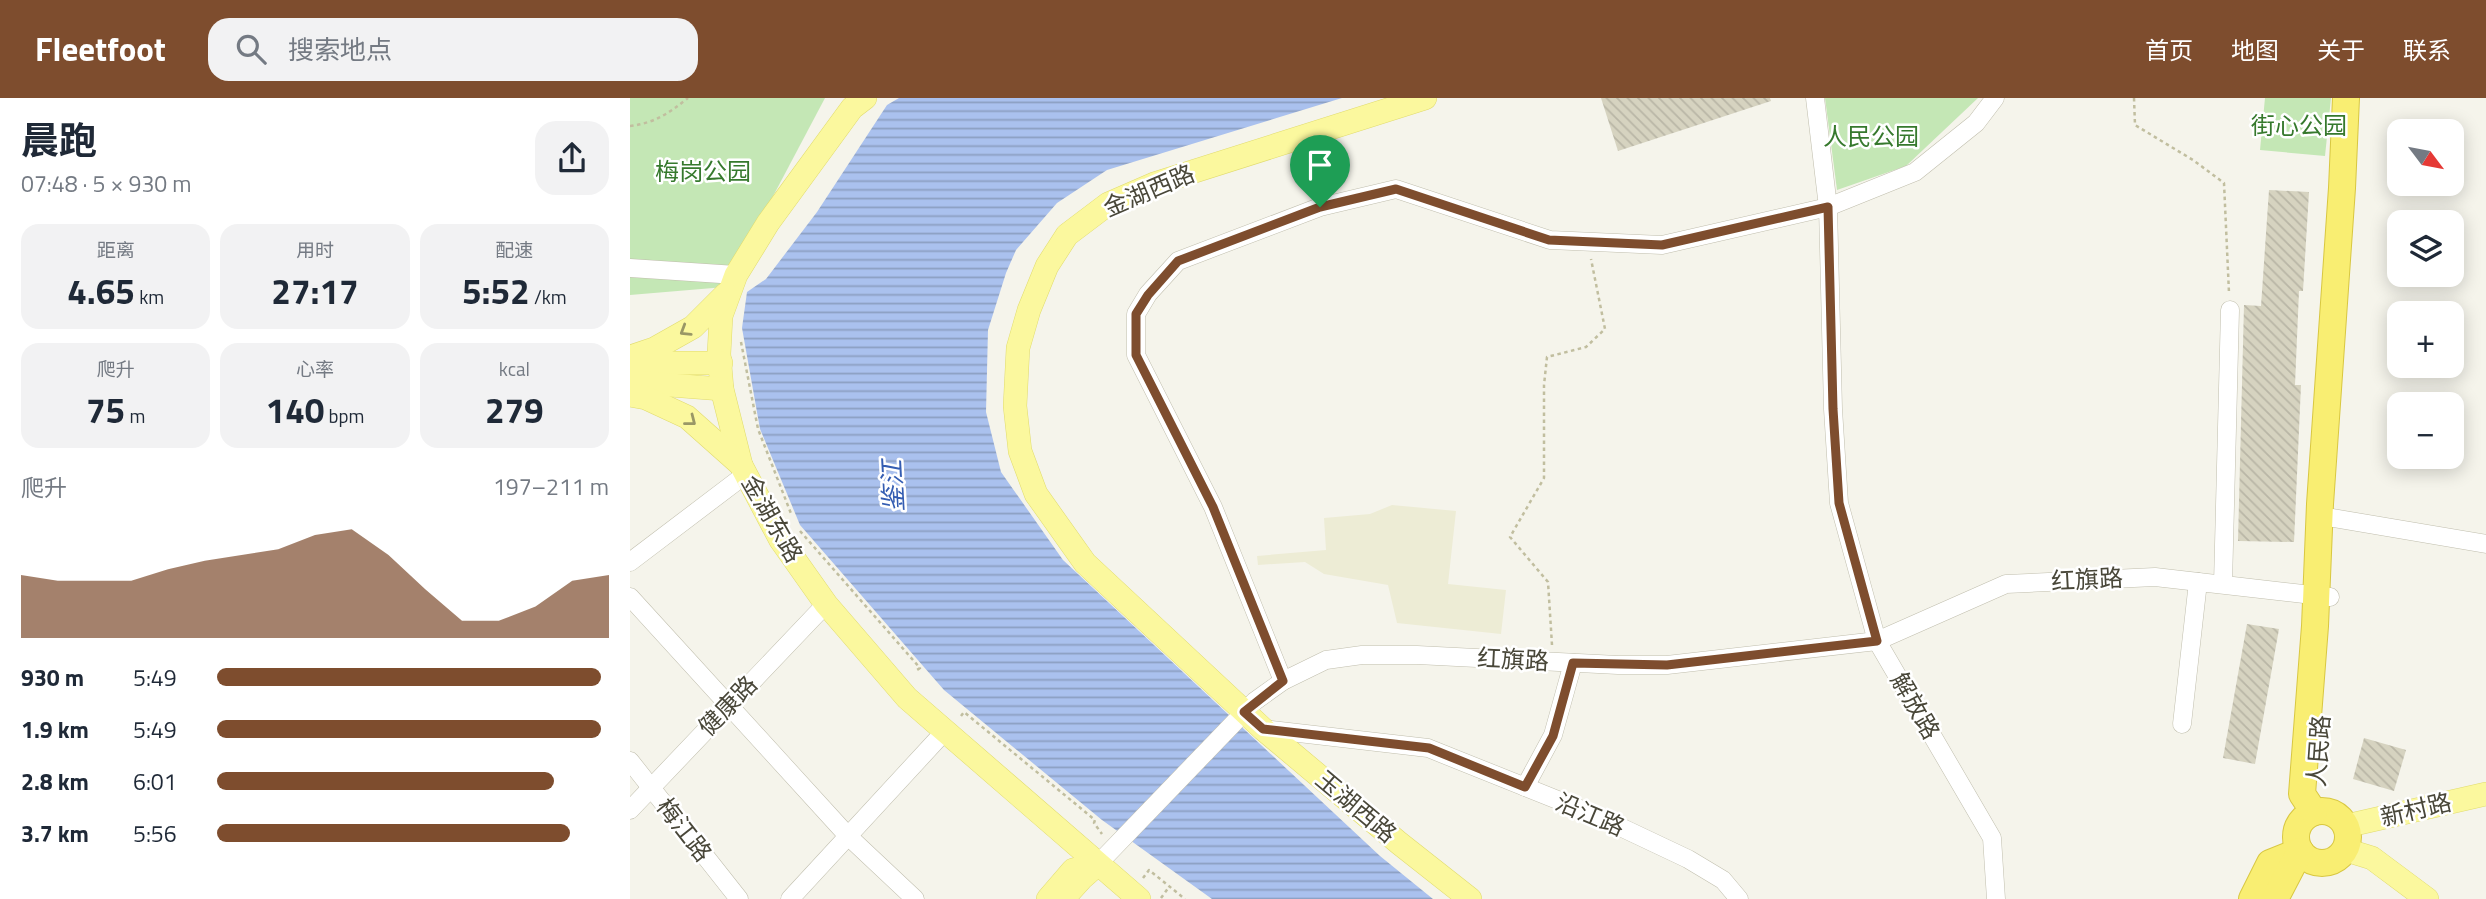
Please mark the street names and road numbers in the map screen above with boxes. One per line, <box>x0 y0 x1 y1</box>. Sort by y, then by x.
street label: 金湖西路 <box>1097 155 1200 225</box>
street label: 金湖东路 <box>733 468 812 569</box>
street label: 红旗路 <box>2050 559 2124 599</box>
street label: 红旗路 <box>1476 639 1550 679</box>
street label: 解放路 <box>1882 665 1949 746</box>
street label: 健康路 <box>689 667 765 744</box>
street label: 人民路 <box>2298 714 2338 788</box>
street label: 玉湖西路 <box>1308 762 1405 851</box>
street label: 沿江路 <box>1550 783 1631 845</box>
street label: 新村路 <box>2377 783 2455 835</box>
street label: 梅江路 <box>648 790 721 869</box>

